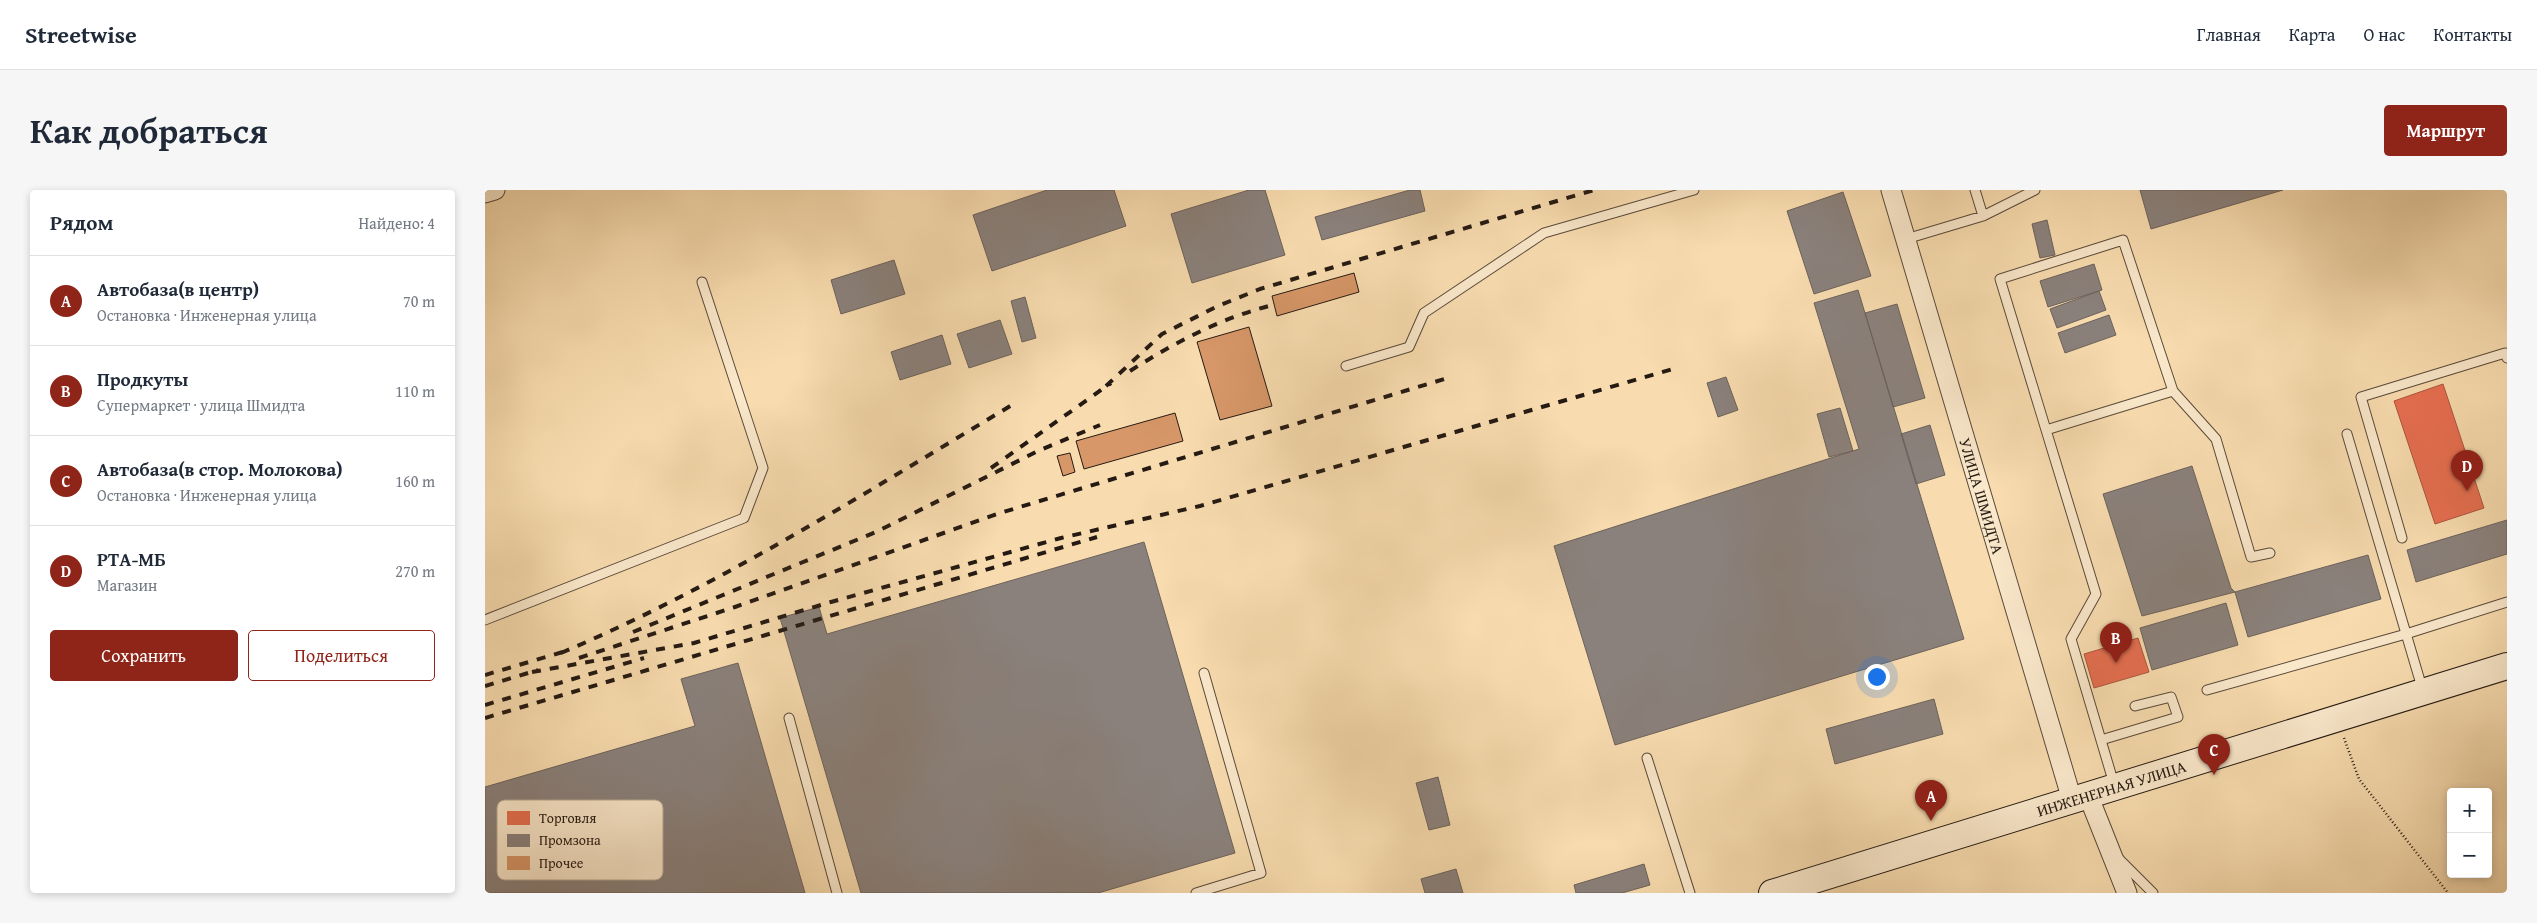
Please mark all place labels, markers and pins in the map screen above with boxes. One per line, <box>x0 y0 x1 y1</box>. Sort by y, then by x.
pin: D <box>2451 450 2483 491</box>
pin: B <box>2100 622 2132 663</box>
pin: C <box>2198 734 2230 775</box>
pin: A <box>1915 780 1947 821</box>

